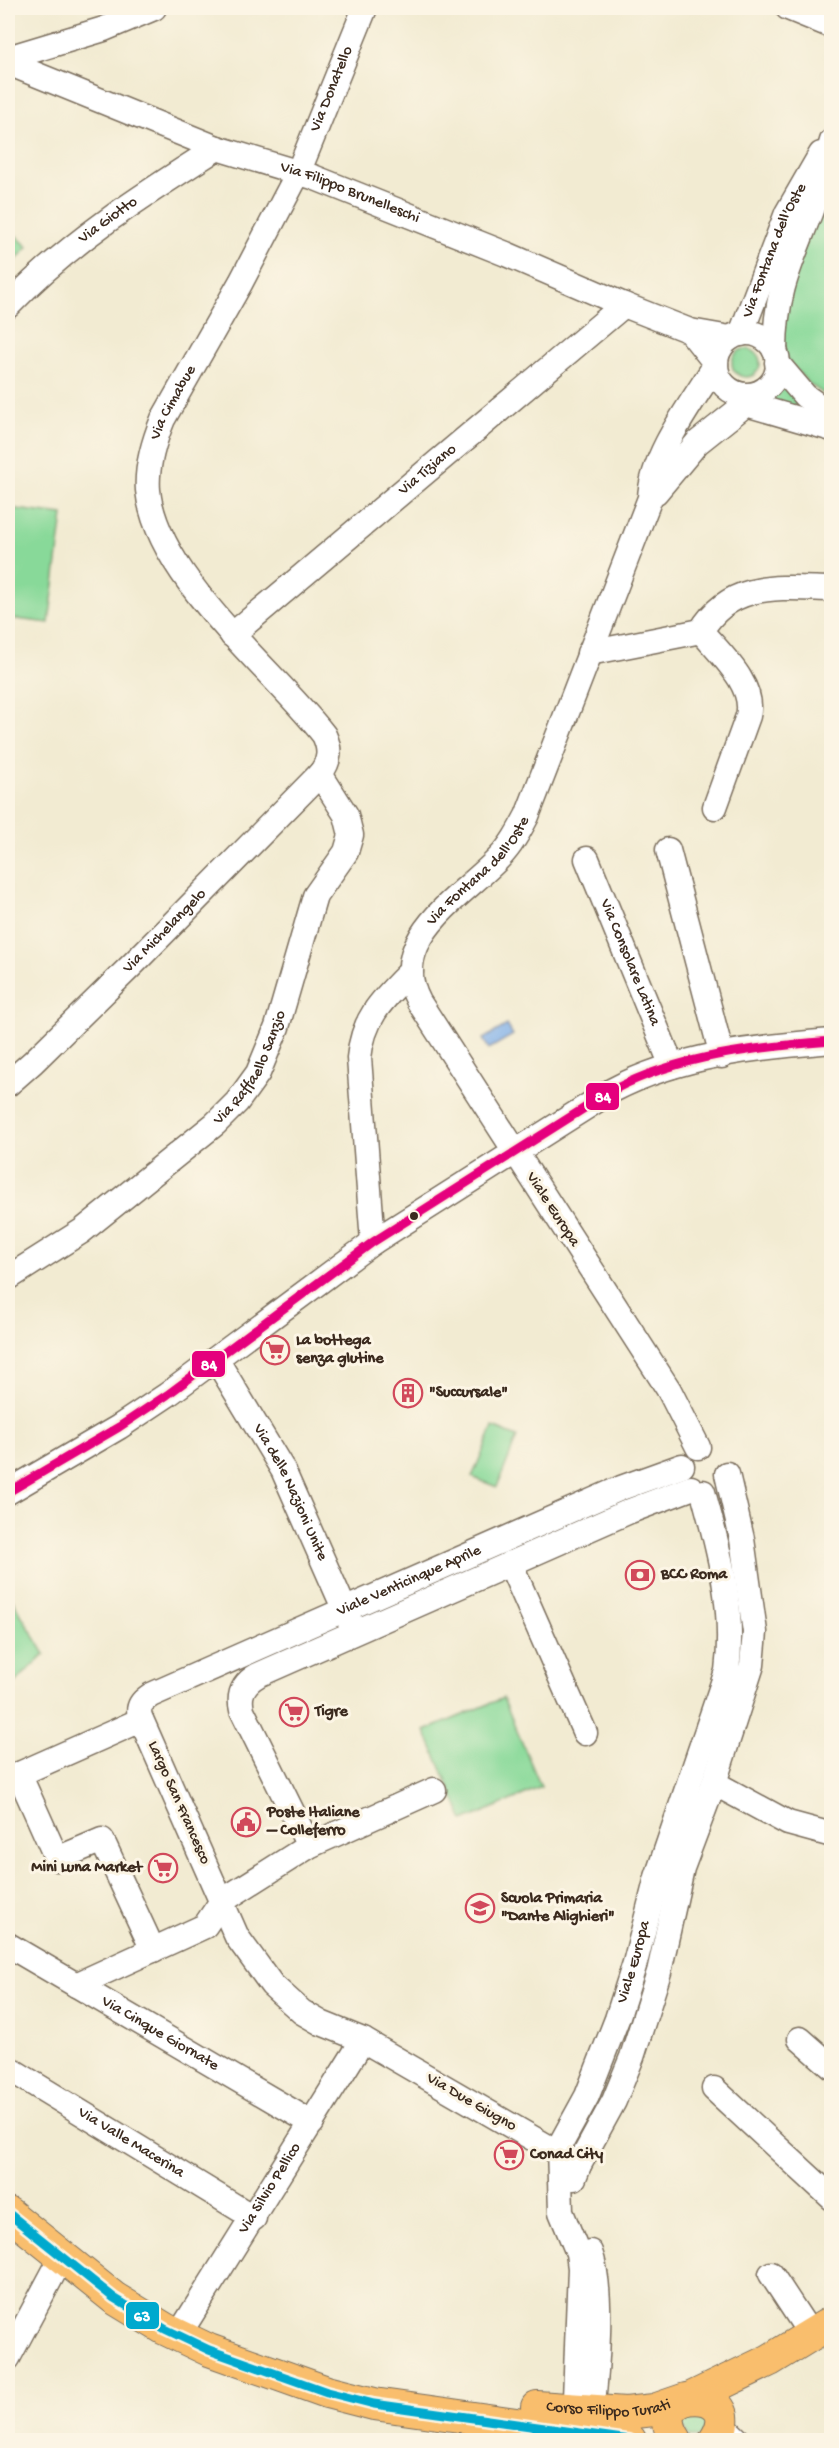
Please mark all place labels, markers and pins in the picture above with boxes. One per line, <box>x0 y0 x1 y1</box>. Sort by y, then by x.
unlabelled marker <box>408 1210 420 1222</box>
place label: La bottega senza glutine <box>296 1332 384 1369</box>
supermarket icon: La bottega senza glutine <box>259 1334 291 1366</box>
building icon: "Succursale" <box>392 1377 424 1409</box>
place label: "Succursale" <box>429 1384 508 1403</box>
bank icon: BCC Roma <box>624 1559 656 1591</box>
place label: BCC Roma <box>660 1566 728 1585</box>
supermarket icon: Tigre <box>278 1696 310 1728</box>
place label: Tigre <box>313 1703 348 1722</box>
place label: Poste Italiane – Colleferro <box>266 1804 360 1841</box>
public building icon: Poste Italiane – Colleferro <box>230 1806 262 1838</box>
supermarket icon: Mini Luna Market <box>147 1852 179 1884</box>
place label: Mini Luna Market <box>31 1859 143 1878</box>
place label: Scuola Primaria "Dante Alighieri" <box>501 1890 615 1927</box>
school or university icon: Scuola Primaria "Dante Alighieri" <box>464 1892 496 1924</box>
supermarket icon: Conad City <box>493 2139 525 2171</box>
place label: Conad City <box>529 2146 603 2165</box>

